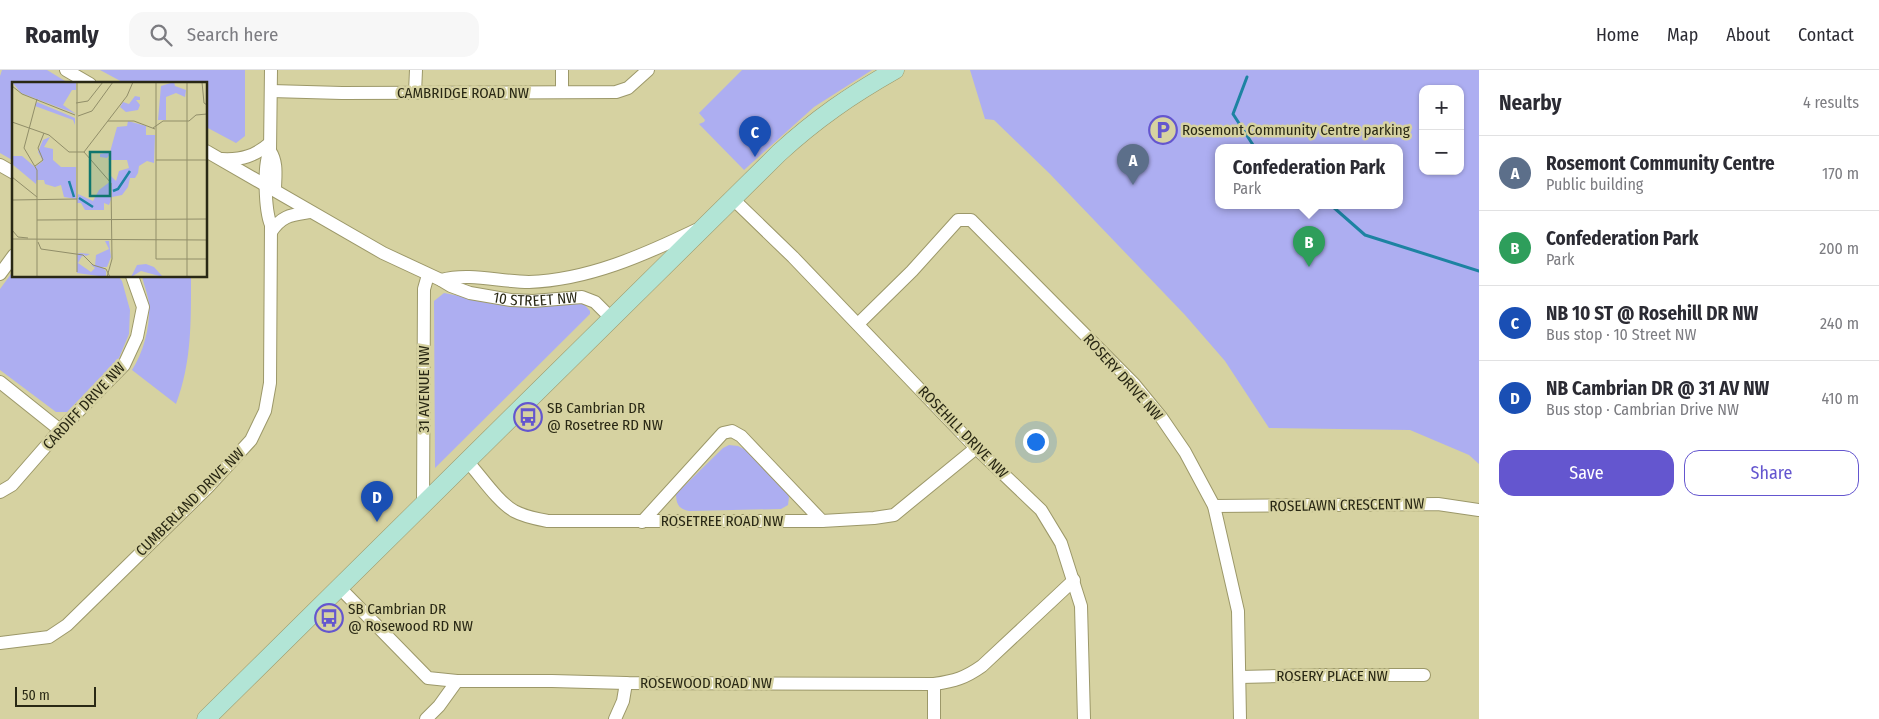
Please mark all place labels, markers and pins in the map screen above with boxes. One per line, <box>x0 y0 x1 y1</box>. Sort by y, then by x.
parking icon: Rosemont Community Centre parking <box>1148 115 1178 145</box>
pin: C <box>739 116 771 157</box>
place label: Rosemont Community Centre parking <box>1182 121 1410 139</box>
pin: A <box>1117 144 1149 185</box>
pin: B <box>1293 226 1325 267</box>
place label: SB Cambrian DR @ Rosetree RD NW <box>547 399 663 434</box>
bus stop icon: SB Cambrian DR @ Rosetree RD NW <box>513 402 543 432</box>
pin: D <box>361 481 393 522</box>
place label: SB Cambrian DR @ Rosewood RD NW <box>348 600 473 635</box>
bus stop icon: SB Cambrian DR @ Rosewood RD NW <box>314 603 344 633</box>

